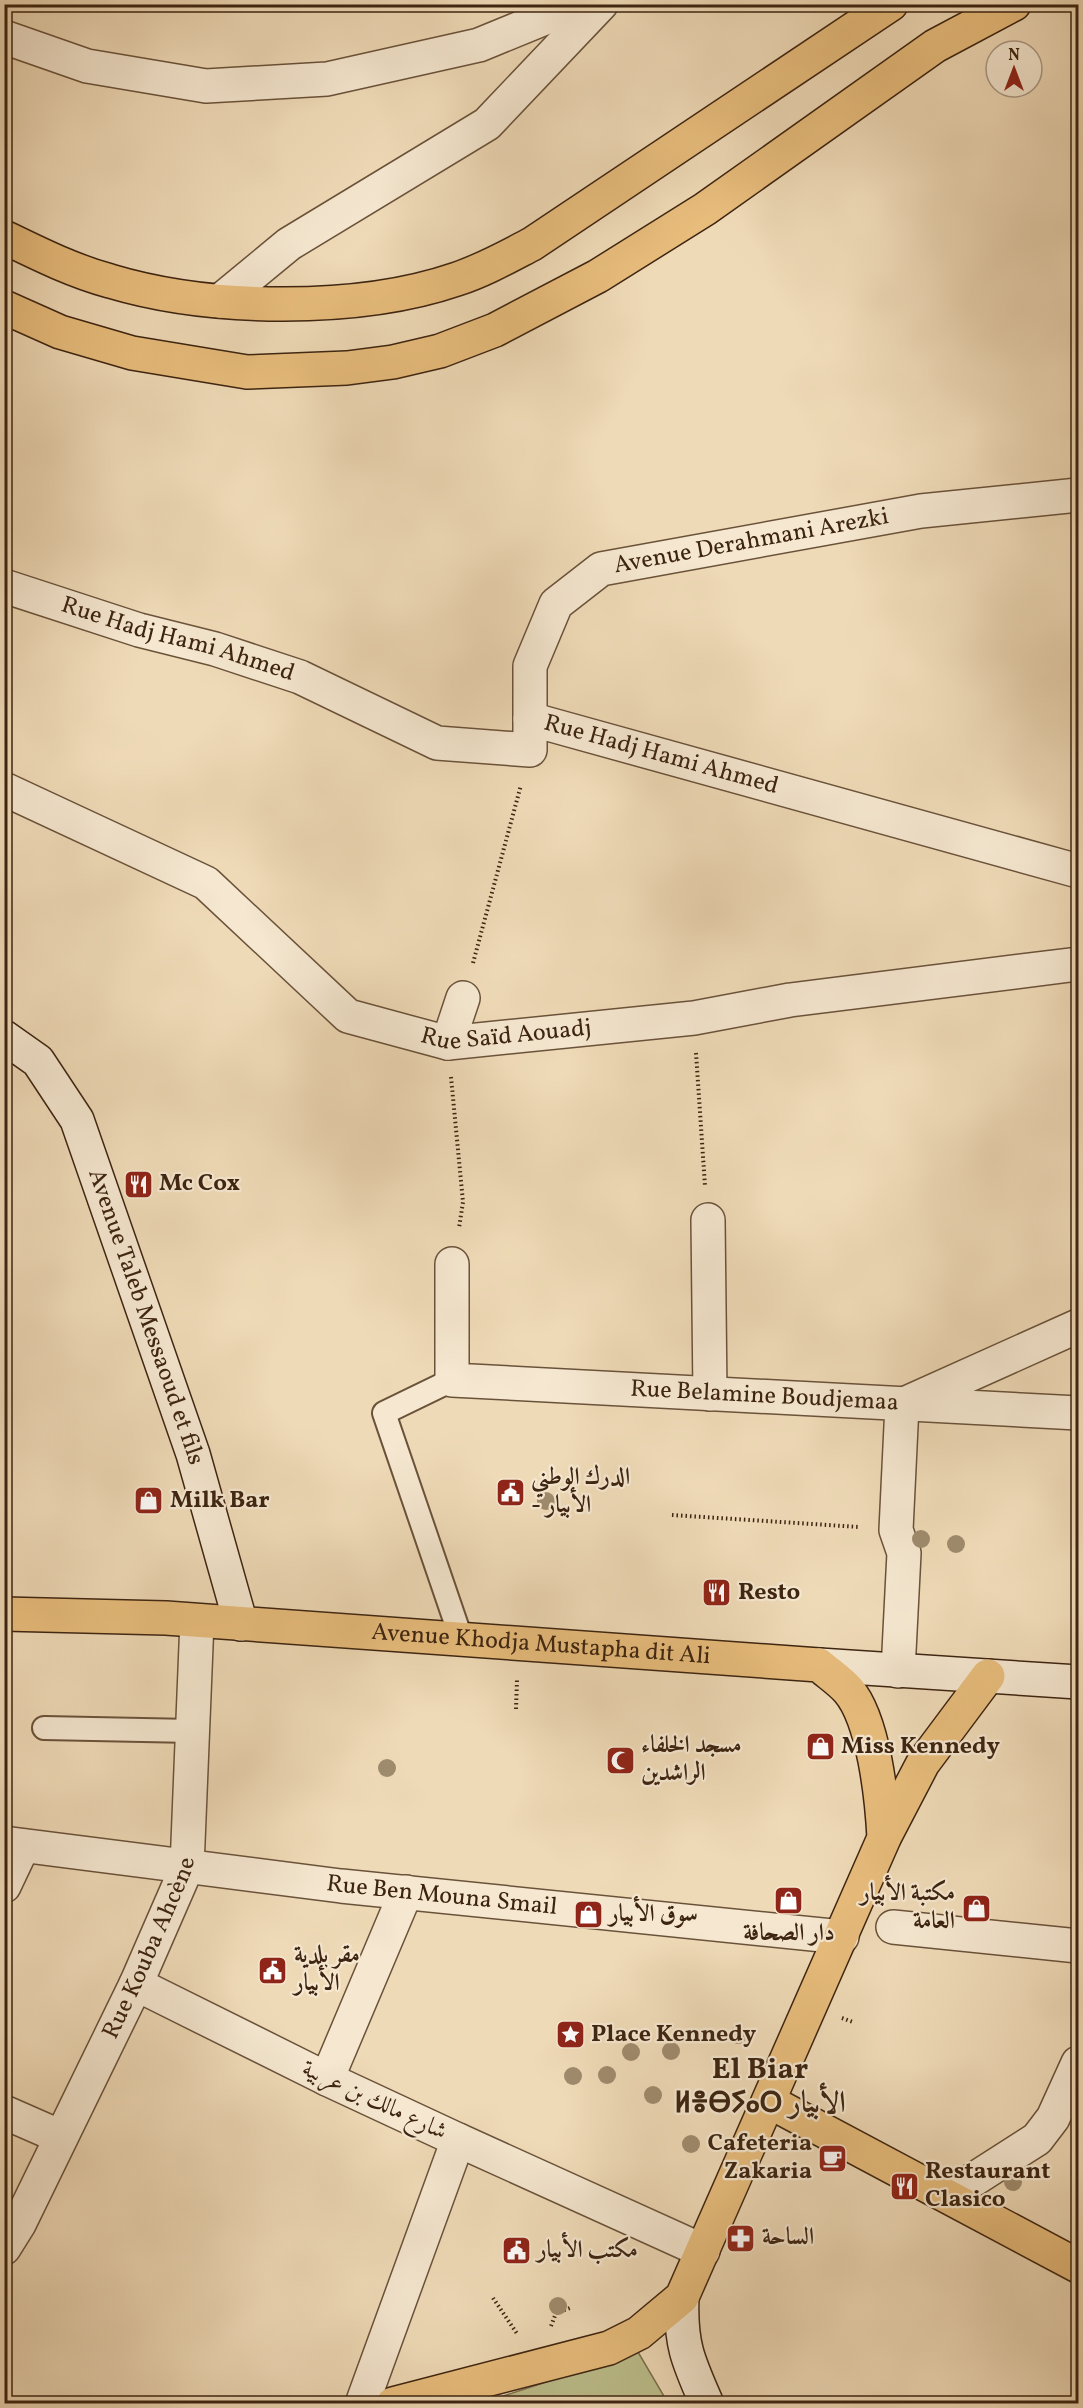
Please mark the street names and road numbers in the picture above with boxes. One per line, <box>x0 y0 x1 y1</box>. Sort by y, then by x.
street label: Avenue Derahmani Arezki <box>611 500 892 583</box>
street label: Rue Hadj Hami Ahmed <box>57 589 299 691</box>
street label: Rue Hadj Hami Ahmed <box>540 707 782 804</box>
street label: Rue Saïd Aouadj <box>417 1012 593 1060</box>
street label: Avenue Taleb Messaoud et fils <box>78 1164 212 1469</box>
street label: Rue Belamine Boudjemaa <box>629 1372 900 1421</box>
street label: Avenue Khodja Mustapha dit Ali <box>370 1616 712 1674</box>
street label: Rue Kouba Ahcène <box>95 1857 204 2045</box>
street label: Rue Ben Mouna Smail <box>324 1867 559 1925</box>
street label: شارع مالك بن عربية <box>295 2052 452 2150</box>

